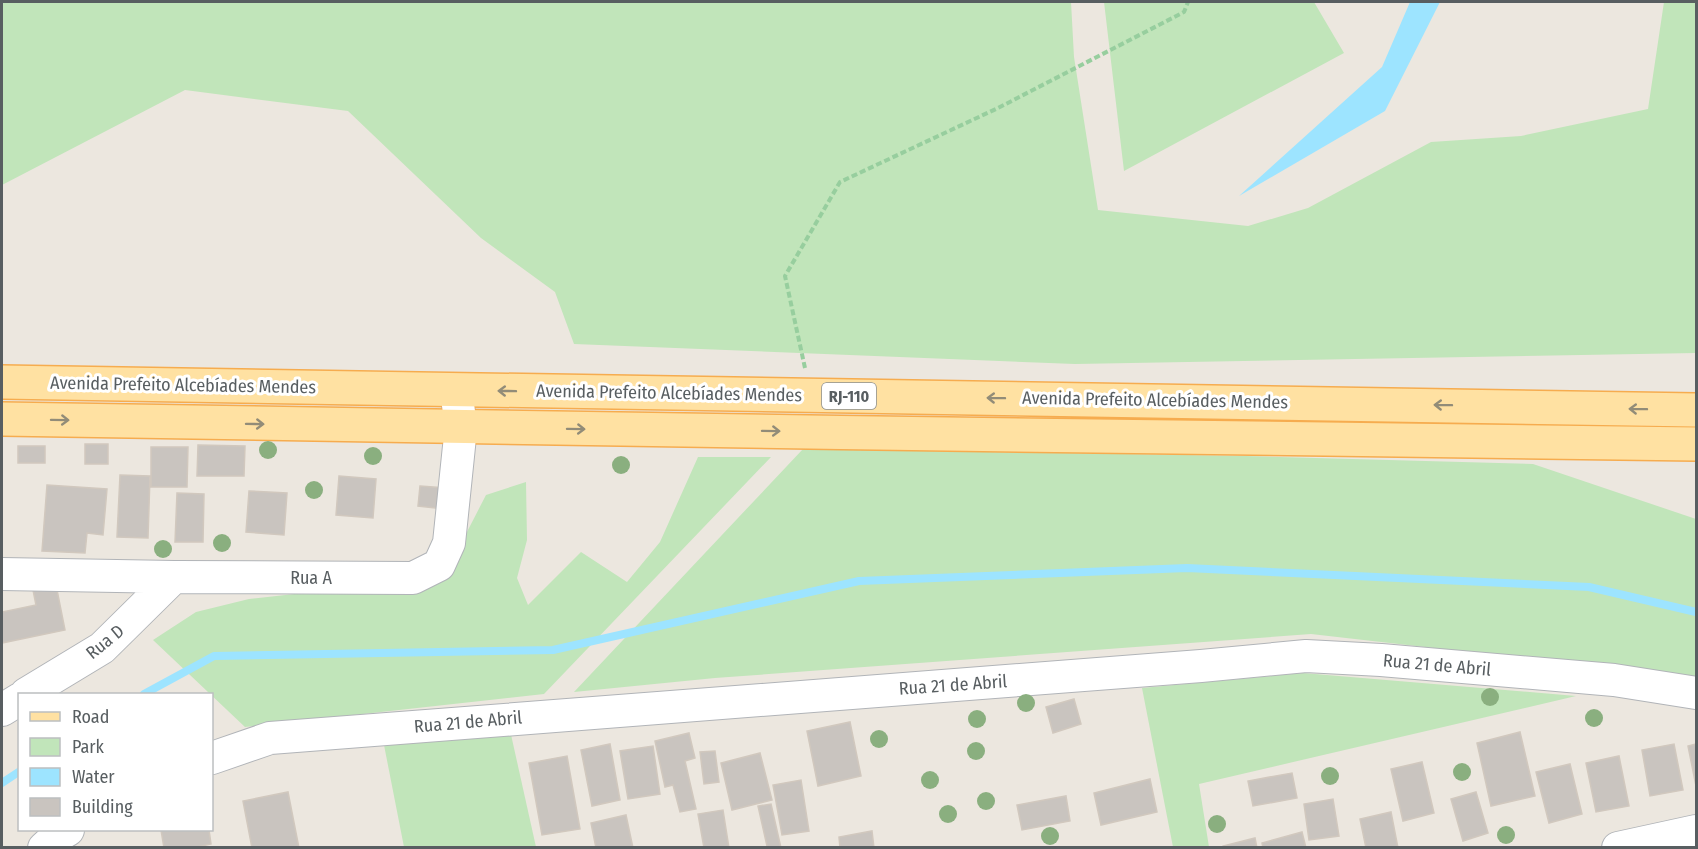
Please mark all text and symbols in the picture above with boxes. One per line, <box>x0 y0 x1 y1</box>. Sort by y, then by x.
street label: Avenida Prefeito Alcebíades Mendes <box>50 372 316 398</box>
street label: Avenida Prefeito Alcebíades Mendes <box>536 380 802 406</box>
road number: RJ-110 <box>822 383 876 409</box>
one-way arrow <box>498 385 518 397</box>
street label: Avenida Prefeito Alcebíades Mendes <box>1022 387 1288 413</box>
one-way arrow <box>987 392 1007 404</box>
one-way arrow <box>1434 399 1454 411</box>
one-way arrow <box>1629 403 1649 415</box>
one-way arrow <box>49 415 69 426</box>
one-way arrow <box>244 418 264 430</box>
one-way arrow <box>565 423 585 435</box>
one-way arrow <box>760 425 780 437</box>
street label: Rua A <box>290 567 332 589</box>
street label: Rua D <box>81 620 129 664</box>
street label: Rua 21 de Abril <box>1382 649 1492 681</box>
street label: Rua 21 de Abril <box>898 670 1008 700</box>
legend <box>18 693 213 831</box>
text: Road <box>72 706 109 728</box>
street label: Rua 21 de Abril <box>413 706 523 738</box>
text: Park <box>72 736 105 758</box>
text: Water <box>72 766 115 788</box>
text: Building <box>72 796 133 818</box>

